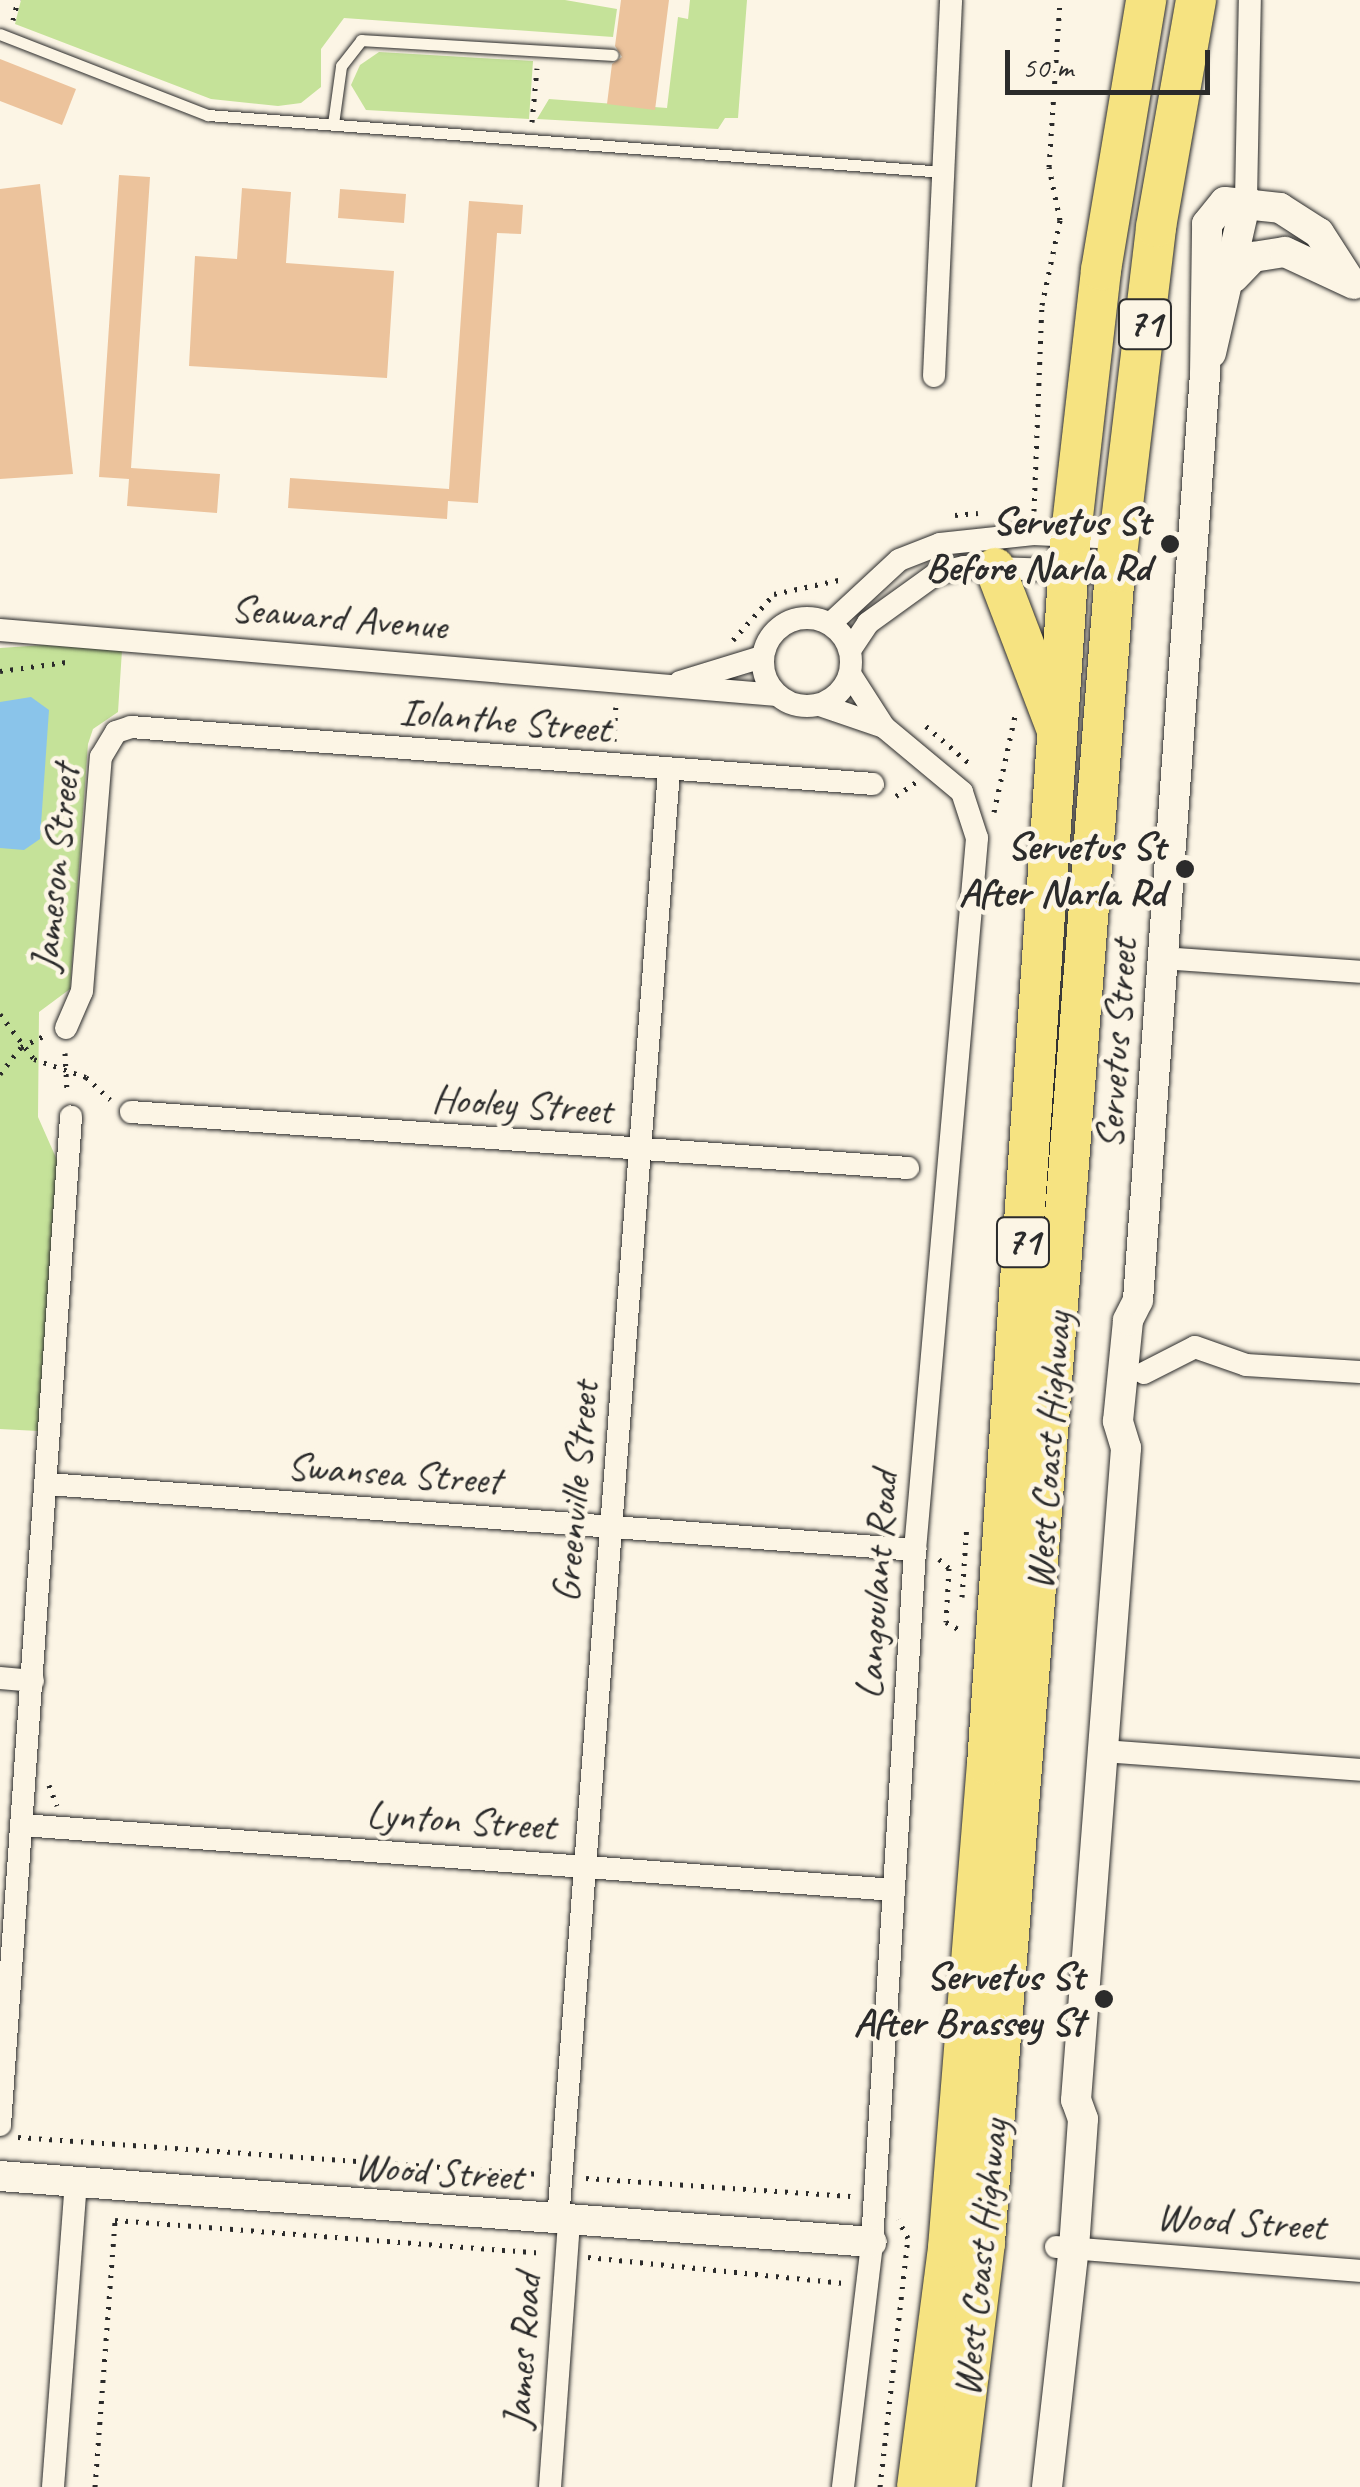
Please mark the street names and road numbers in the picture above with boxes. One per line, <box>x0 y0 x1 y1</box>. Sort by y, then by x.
road number: 71 <box>1118 291 1172 357</box>
street label: Seaward Avenue <box>229 584 449 650</box>
street label: Iolanthe Street <box>397 687 613 753</box>
street label: Jameson Street <box>20 762 90 974</box>
street label: Servetus Street <box>1085 937 1147 1151</box>
street label: Hooley Street <box>430 1074 614 1134</box>
road number: 71 <box>996 1209 1050 1275</box>
street label: West Coast Highway <box>1014 1311 1082 1591</box>
street label: Greenville Street <box>541 1379 609 1605</box>
street label: Swansea Street <box>285 1442 503 1504</box>
street label: Langoulant Road <box>844 1470 908 1700</box>
street label: Lynton Street <box>365 1789 557 1851</box>
street label: West Coast Highway <box>942 2118 1018 2398</box>
street label: Wood Street <box>353 2141 525 2201</box>
street label: Wood Street <box>1155 2191 1327 2251</box>
street label: James Road <box>493 2272 551 2430</box>

